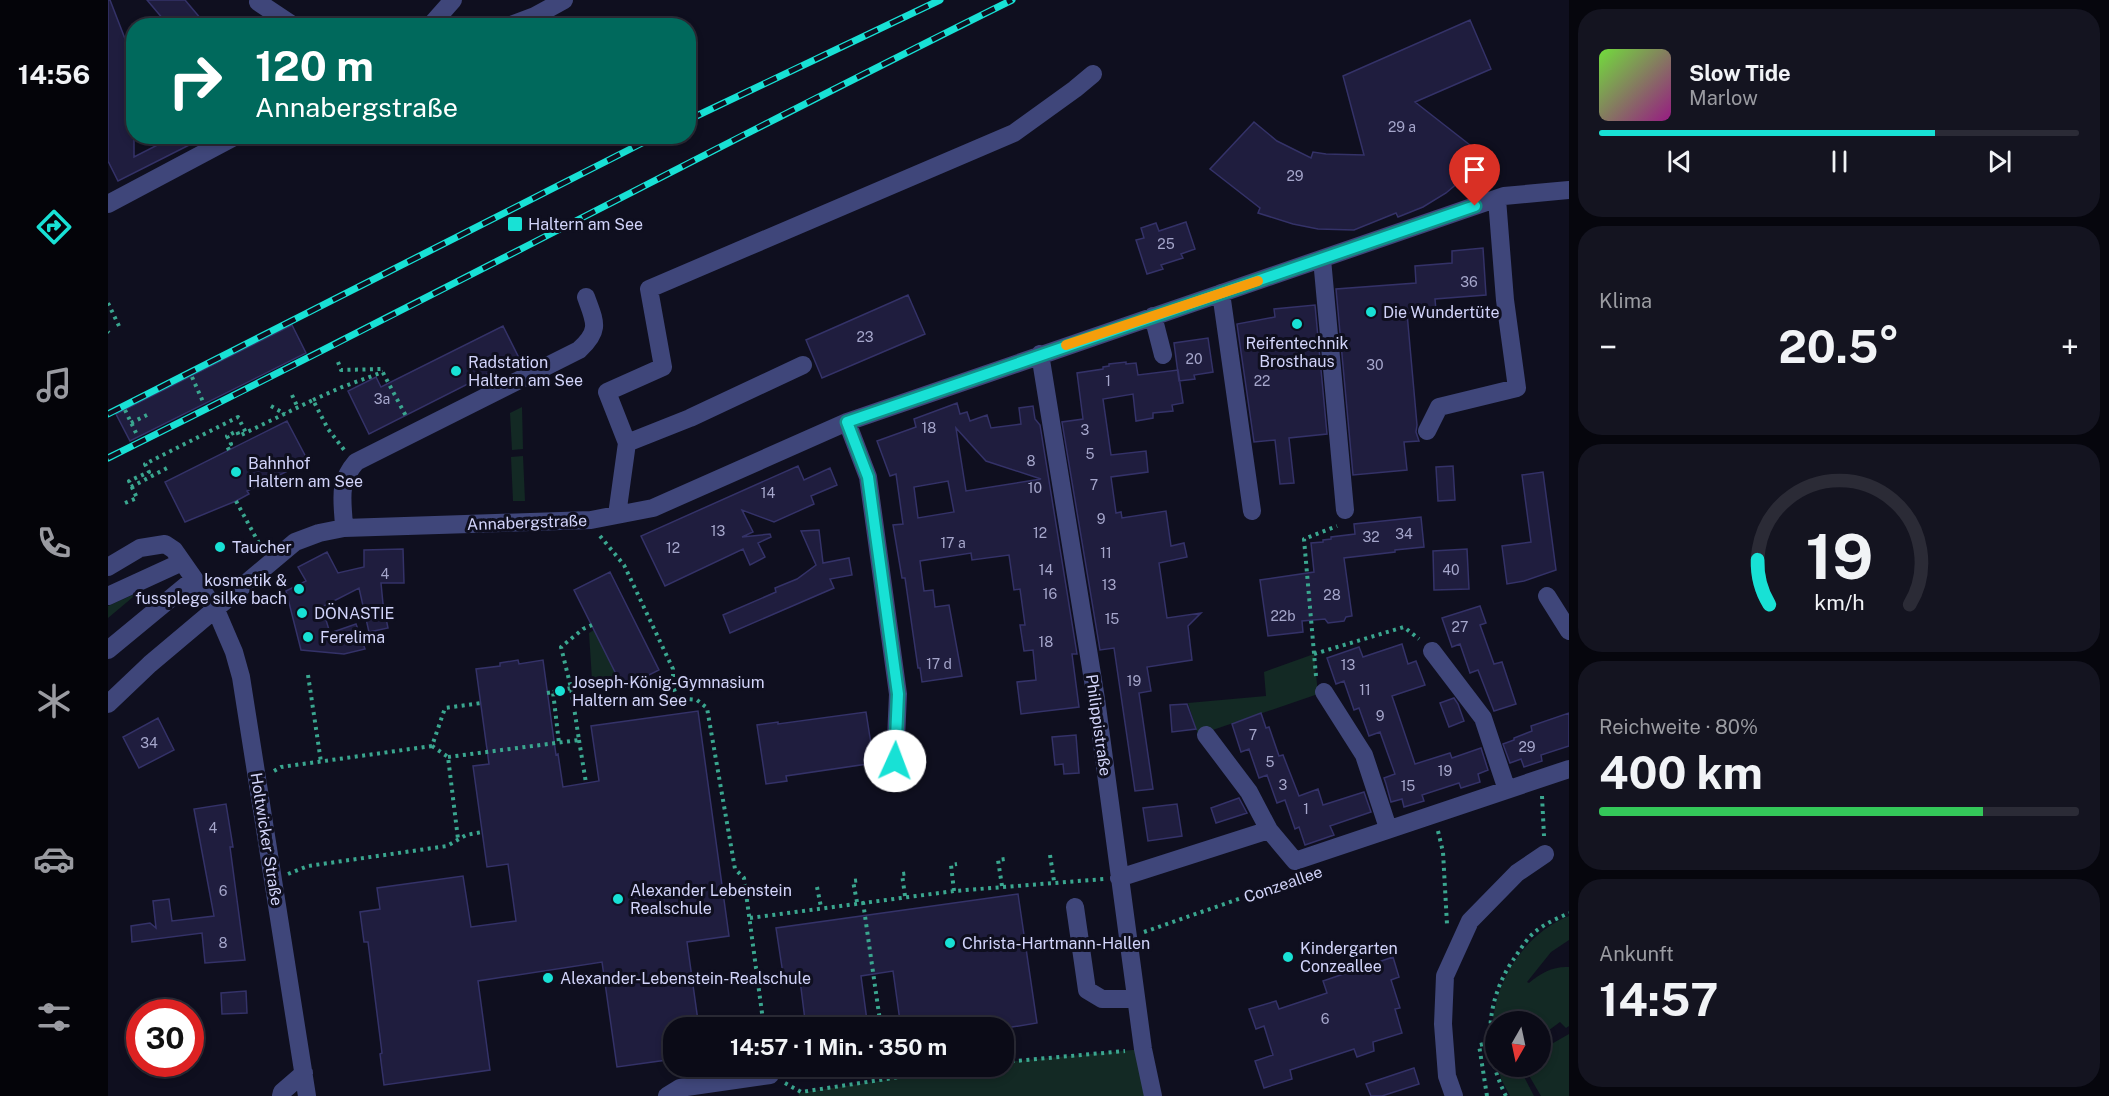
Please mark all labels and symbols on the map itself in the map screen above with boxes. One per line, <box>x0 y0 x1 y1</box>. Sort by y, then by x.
house number: 29 a <box>1388 119 1416 135</box>
pin <box>1449 144 1500 206</box>
house number: 29 <box>1286 168 1304 184</box>
marker: Haltern am See <box>506 215 524 233</box>
place label: Haltern am See <box>528 215 643 234</box>
house number: 25 <box>1157 236 1175 252</box>
house number: 36 <box>1460 274 1478 290</box>
place label: Die Wundertüte <box>1383 303 1500 322</box>
marker: Die Wundertüte <box>1364 305 1378 319</box>
marker: Reifentechnik Brosthaus <box>1290 317 1304 331</box>
house number: 23 <box>856 329 874 345</box>
place label: Reifentechnik Brosthaus <box>1246 334 1348 371</box>
house number: 20 <box>1186 351 1202 367</box>
place label: Radstation Haltern am See <box>468 353 583 390</box>
house number: 30 <box>1366 357 1384 373</box>
marker: Radstation Haltern am See <box>449 364 463 378</box>
house number: 1 <box>1105 373 1111 389</box>
house number: 22 <box>1254 373 1270 389</box>
house number: 3a <box>374 391 390 407</box>
house number: 18 <box>922 420 936 436</box>
house number: 3 <box>1081 422 1090 438</box>
house number: 5 <box>1086 446 1095 462</box>
house number: 8 <box>1026 453 1036 469</box>
place label: Bahnhof Haltern am See <box>248 454 363 491</box>
marker: Bahnhof Haltern am See <box>229 465 243 479</box>
house number: 7 <box>1090 477 1098 493</box>
house number: 10 <box>1028 480 1042 496</box>
house number: 14 <box>761 485 775 501</box>
street label: Annabergstraße <box>467 511 587 534</box>
house number: 9 <box>1097 511 1106 527</box>
house number: 13 <box>711 523 725 539</box>
house number: 12 <box>1033 525 1047 541</box>
house number: 34 <box>1395 526 1413 542</box>
house number: 32 <box>1362 529 1380 545</box>
house number: 17 a <box>940 535 966 551</box>
place label: Taucher <box>232 538 292 557</box>
marker: Taucher <box>213 540 227 554</box>
house number: 12 <box>666 540 680 556</box>
house number: 11 <box>1100 545 1112 561</box>
house number: 14 <box>1039 562 1053 578</box>
house number: 40 <box>1442 562 1460 578</box>
house number: 4 <box>381 566 390 582</box>
place label: kosmetik & fussplege silke bach <box>135 571 287 608</box>
house number: 13 <box>1102 577 1116 593</box>
marker: kosmetik & fussplege silke bach <box>292 582 306 596</box>
house number: 16 <box>1043 586 1057 602</box>
house number: 28 <box>1323 587 1341 603</box>
place label: DÖNASTIE <box>314 603 394 623</box>
marker: DÖNASTIE <box>295 606 309 620</box>
house number: 22b <box>1270 608 1296 624</box>
house number: 15 <box>1105 611 1119 627</box>
house number: 27 <box>1452 619 1468 635</box>
place label: Ferelima <box>320 628 385 647</box>
marker: Ferelima <box>301 630 315 644</box>
house number: 18 <box>1039 634 1053 650</box>
house number: 17 d <box>926 656 952 672</box>
house number: 13 <box>1341 657 1355 673</box>
place label: Joseph-König-Gymnasium Haltern am See <box>572 673 765 710</box>
street label: Philippistraße <box>1082 673 1115 777</box>
house number: 19 <box>1127 673 1141 689</box>
house number: 11 <box>1359 682 1371 698</box>
marker: Joseph-König-Gymnasium Haltern am See <box>553 684 567 698</box>
house number: 9 <box>1376 708 1385 724</box>
house number: 7 <box>1249 727 1257 743</box>
position arrow <box>863 729 927 793</box>
house number: 34 <box>140 735 158 751</box>
house number: 29 <box>1518 739 1536 755</box>
house number: 5 <box>1266 754 1275 770</box>
house number: 19 <box>1438 763 1452 779</box>
street label: Holtwicker Straße <box>247 771 286 907</box>
house number: 3 <box>1279 777 1288 793</box>
house number: 15 <box>1401 778 1415 794</box>
house number: 1 <box>1303 801 1309 817</box>
house number: 4 <box>209 820 218 836</box>
street label: Conzeallee <box>1241 862 1325 907</box>
place label: Alexander Lebenstein Realschule <box>630 881 792 918</box>
house number: 6 <box>219 883 228 899</box>
marker: Alexander Lebenstein Realschule <box>611 892 625 906</box>
place label: Christa-Hartmann-Hallen <box>962 934 1150 953</box>
house number: 8 <box>218 935 228 951</box>
marker: Christa-Hartmann-Hallen <box>943 936 957 950</box>
place label: Kindergarten Conzeallee <box>1300 939 1398 976</box>
marker: Kindergarten Conzeallee <box>1281 950 1295 964</box>
place label: Alexander-Lebenstein-Realschule <box>560 969 811 988</box>
marker: Alexander-Lebenstein-Realschule <box>541 971 555 985</box>
speed limit sign: 30 <box>126 999 204 1077</box>
house number: 6 <box>1321 1011 1330 1027</box>
north arrow <box>1485 1011 1551 1077</box>

